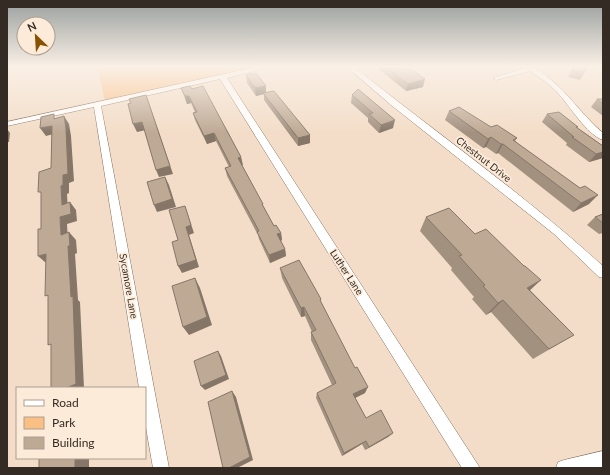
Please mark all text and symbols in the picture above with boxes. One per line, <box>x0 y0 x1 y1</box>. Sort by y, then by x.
north arrow <box>16 16 56 56</box>
text: N <box>25 19 38 34</box>
street label: Chestnut Drive <box>454 134 514 184</box>
street label: Luther Lane <box>328 247 366 297</box>
street label: Sycamore Lane <box>117 252 141 320</box>
legend <box>16 387 146 459</box>
text: Road <box>52 395 79 410</box>
text: Park <box>52 415 76 430</box>
text: Building <box>52 435 95 450</box>

